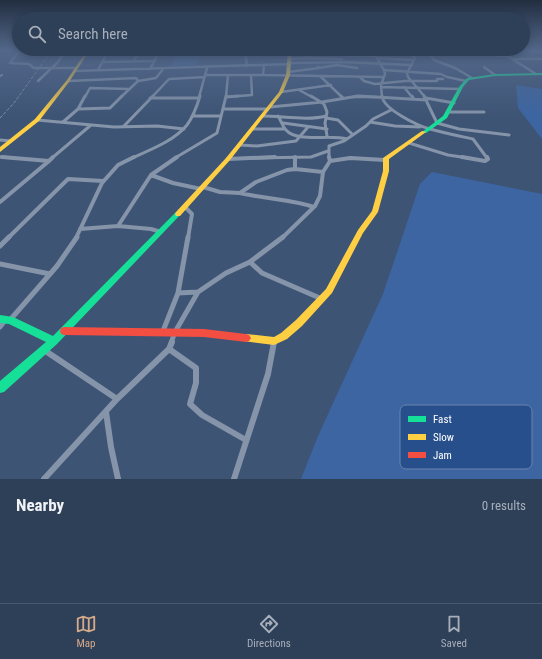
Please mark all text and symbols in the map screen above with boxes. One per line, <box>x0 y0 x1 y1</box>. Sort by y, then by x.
search box <box>12 12 530 56</box>
icon: search <box>26 23 48 45</box>
text: Search here <box>58 25 128 43</box>
legend <box>400 405 532 469</box>
text: Fast <box>433 413 452 426</box>
text: Slow <box>433 431 454 444</box>
text: Jam <box>433 449 452 462</box>
text: Nearby <box>16 495 64 515</box>
text: 0 results <box>482 498 526 513</box>
tab: Map <box>75 613 97 650</box>
tab: Directions <box>247 613 291 650</box>
tab: Saved <box>441 613 467 650</box>

